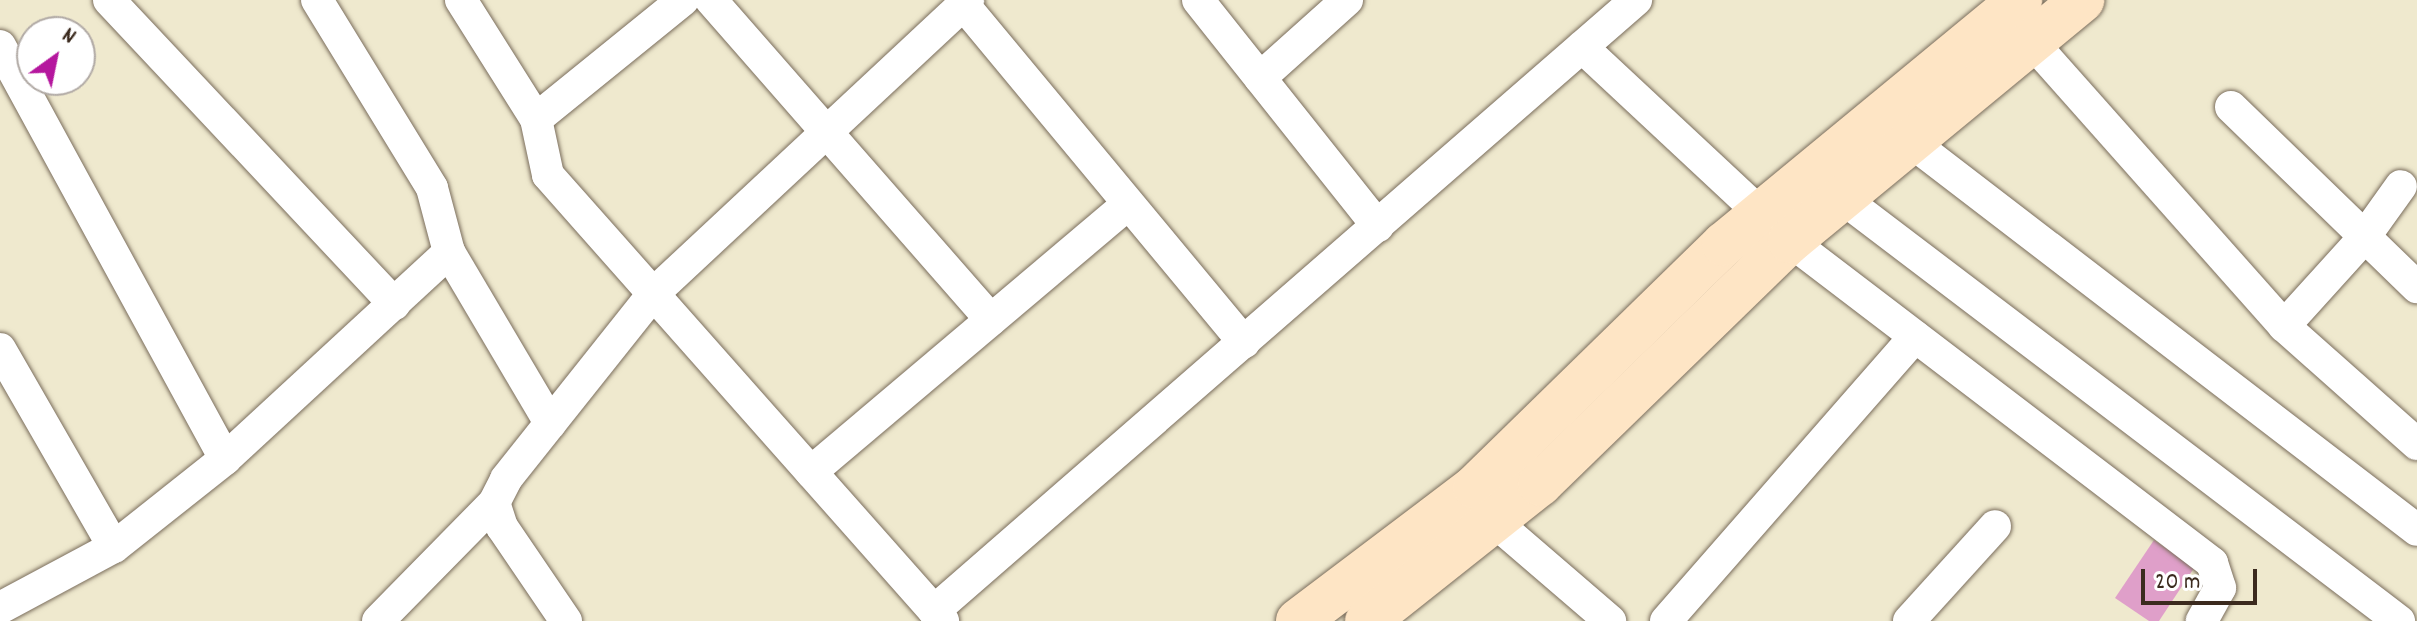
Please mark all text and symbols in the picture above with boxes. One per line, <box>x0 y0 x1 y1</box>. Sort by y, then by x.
north arrow <box>16 16 96 96</box>
text: N <box>55 21 81 53</box>
scale bar <box>2145 553 2261 603</box>
text: 20 m <box>2155 566 2201 600</box>

